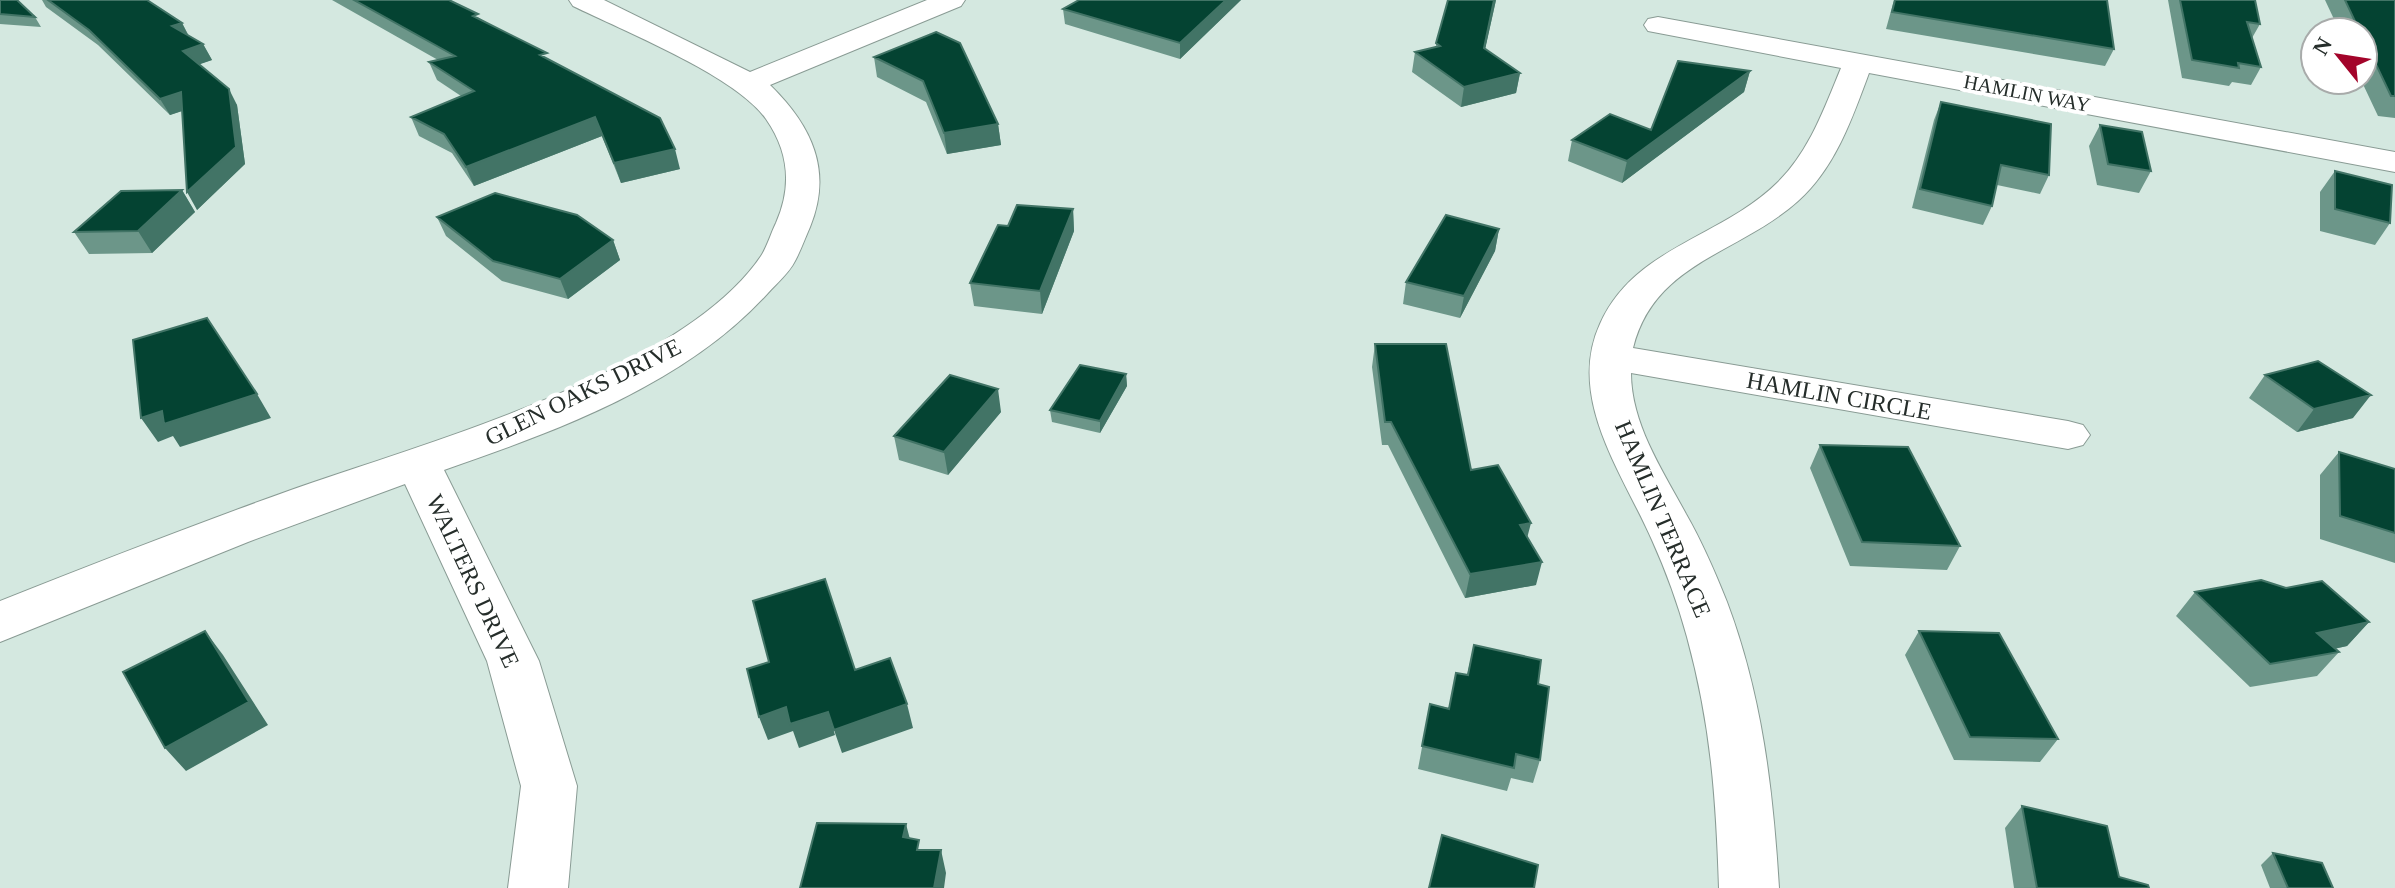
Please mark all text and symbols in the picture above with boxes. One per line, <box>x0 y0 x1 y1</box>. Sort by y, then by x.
north arrow <box>2299 16 2379 96</box>
text: N <box>2307 33 2337 59</box>
street label: HAMLIN WAY <box>1962 70 2092 116</box>
street label: GLEN OAKS DRIVE <box>481 333 685 451</box>
street label: HAMLIN CIRCLE <box>1745 367 1933 425</box>
street label: HAMLIN TERRACE <box>1610 417 1716 621</box>
street label: WALTERS DRIVE <box>422 490 524 672</box>

